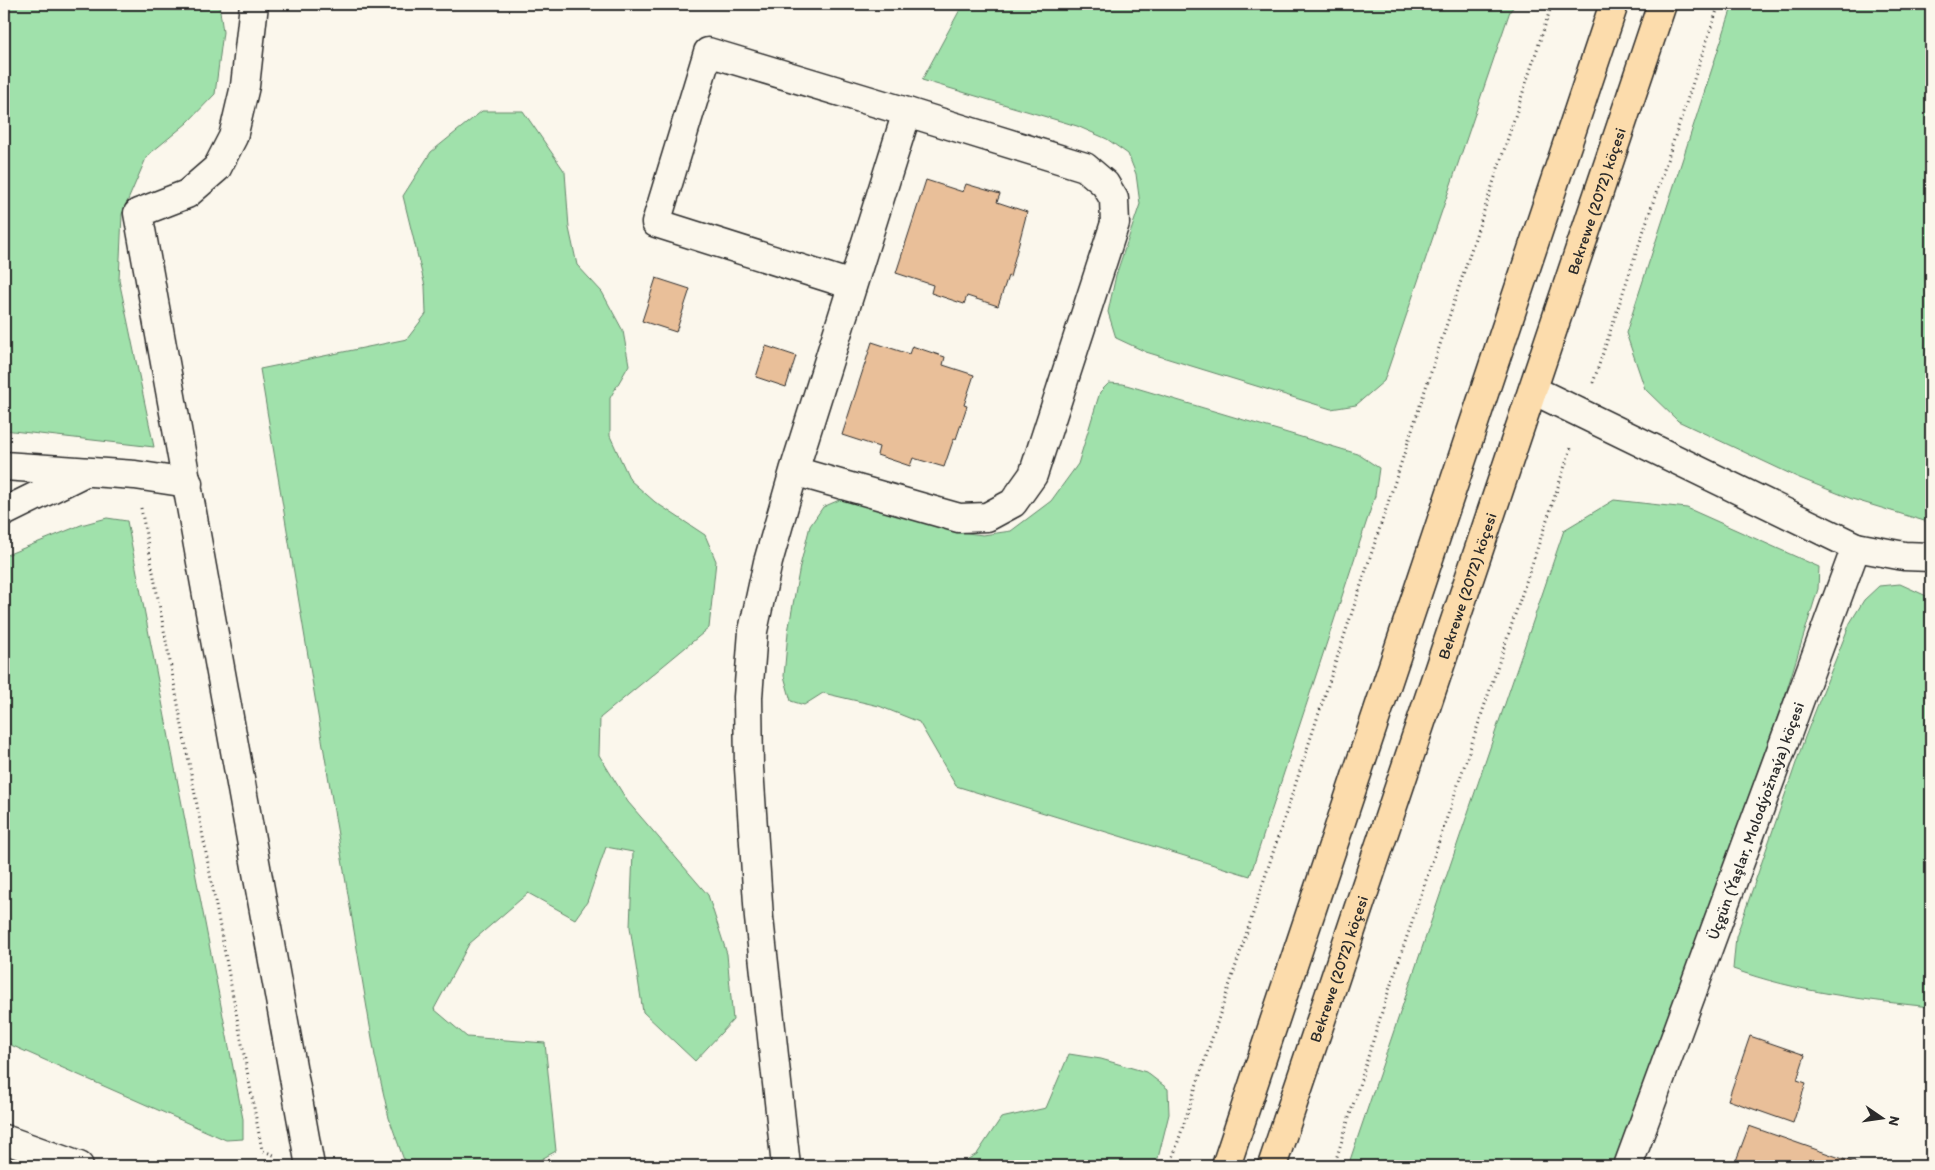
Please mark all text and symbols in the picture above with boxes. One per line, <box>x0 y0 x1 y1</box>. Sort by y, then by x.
street label: Bekrewe (2072) köçesi <box>1562 125 1629 277</box>
street label: Bekrewe (2072) köçesi <box>1433 510 1500 662</box>
street label: Üçgün (Ýaşlar, Molodýožnaýa) köçesi <box>1703 699 1808 942</box>
street label: Bekrewe (2072) köçesi <box>1305 893 1372 1045</box>
north arrow <box>1858 1092 1908 1142</box>
text: N <box>1885 1114 1904 1127</box>

